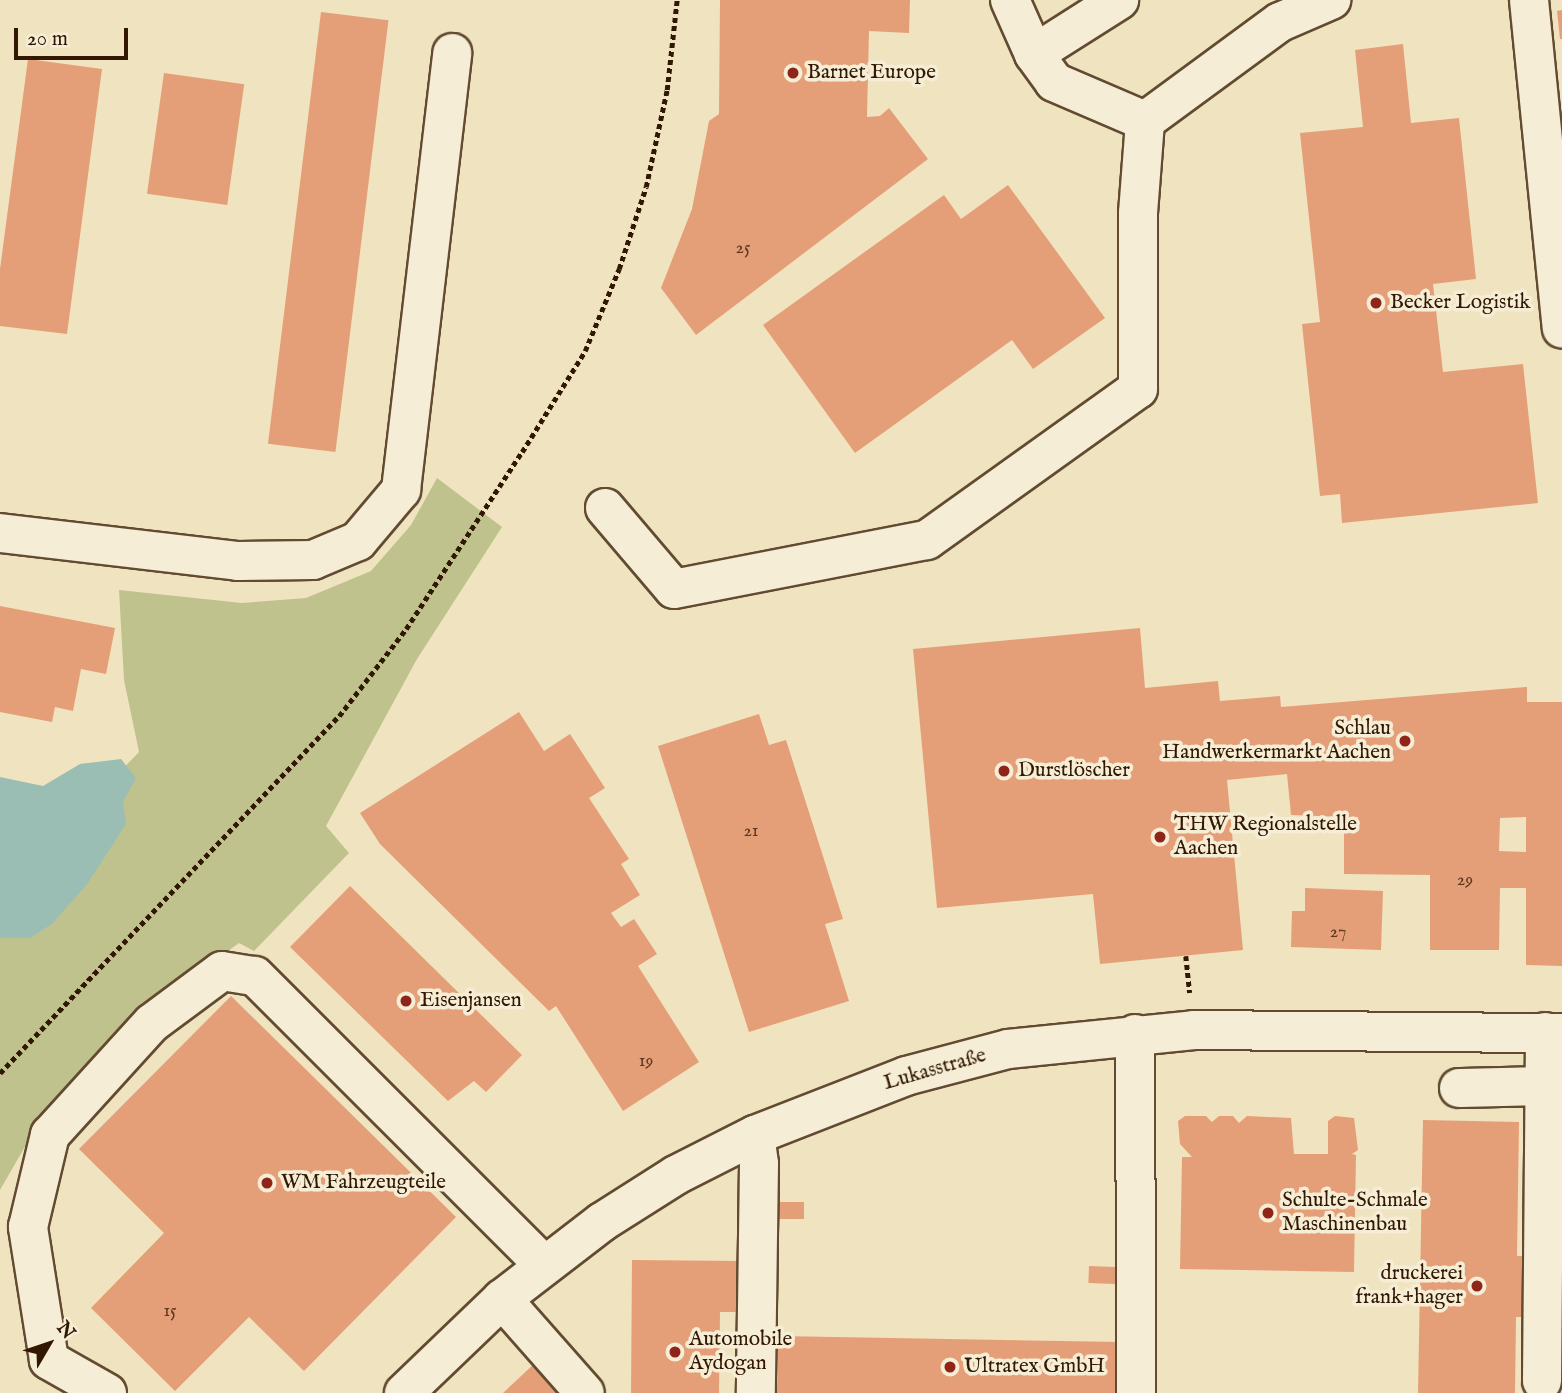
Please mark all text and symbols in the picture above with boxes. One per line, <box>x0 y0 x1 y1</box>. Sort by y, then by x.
scale bar <box>18 14 131 58</box>
text: 20 m <box>27 26 68 53</box>
place label: Barnet Europe <box>807 60 936 86</box>
marker: Barnet Europe <box>785 65 801 81</box>
house number: 25 <box>736 238 750 260</box>
place label: Becker Logistik <box>1390 290 1530 316</box>
marker: Becker Logistik <box>1368 295 1384 311</box>
place label: Schlau Handwerkermarkt Aachen <box>1162 716 1391 766</box>
marker: Schlau Handwerkermarkt Aachen <box>1397 733 1413 749</box>
place label: Durstlöscher <box>1018 758 1130 784</box>
marker: Durstlöscher <box>996 763 1012 779</box>
place label: THW Regionalstelle Aachen <box>1174 812 1357 862</box>
house number: 21 <box>743 821 759 843</box>
marker: THW Regionalstelle Aachen <box>1152 829 1168 845</box>
house number: 29 <box>1457 870 1473 892</box>
house number: 27 <box>1330 922 1346 944</box>
place label: Eisenjansen <box>420 988 522 1014</box>
marker: Eisenjansen <box>398 993 414 1009</box>
street label: Lukasstraße <box>881 1043 989 1097</box>
house number: 19 <box>639 1051 653 1073</box>
place label: WM Fahrzeugteile <box>281 1170 446 1196</box>
marker: WM Fahrzeugteile <box>259 1175 275 1191</box>
place label: Schulte-Schmale Maschinenbau <box>1282 1188 1428 1238</box>
marker: Schulte-Schmale Maschinenbau <box>1260 1205 1276 1221</box>
place label: druckerei frank+hager <box>1355 1261 1463 1311</box>
marker: druckerei frank+hager <box>1469 1278 1485 1294</box>
house number: 15 <box>163 1301 177 1323</box>
north arrow <box>14 1309 84 1379</box>
text: N <box>51 1317 80 1345</box>
place label: Automobile Aydogan <box>689 1327 792 1377</box>
marker: Automobile Aydogan <box>667 1344 683 1360</box>
place label: Ultratex GmbH <box>964 1354 1105 1380</box>
marker: Ultratex GmbH <box>942 1359 958 1375</box>

